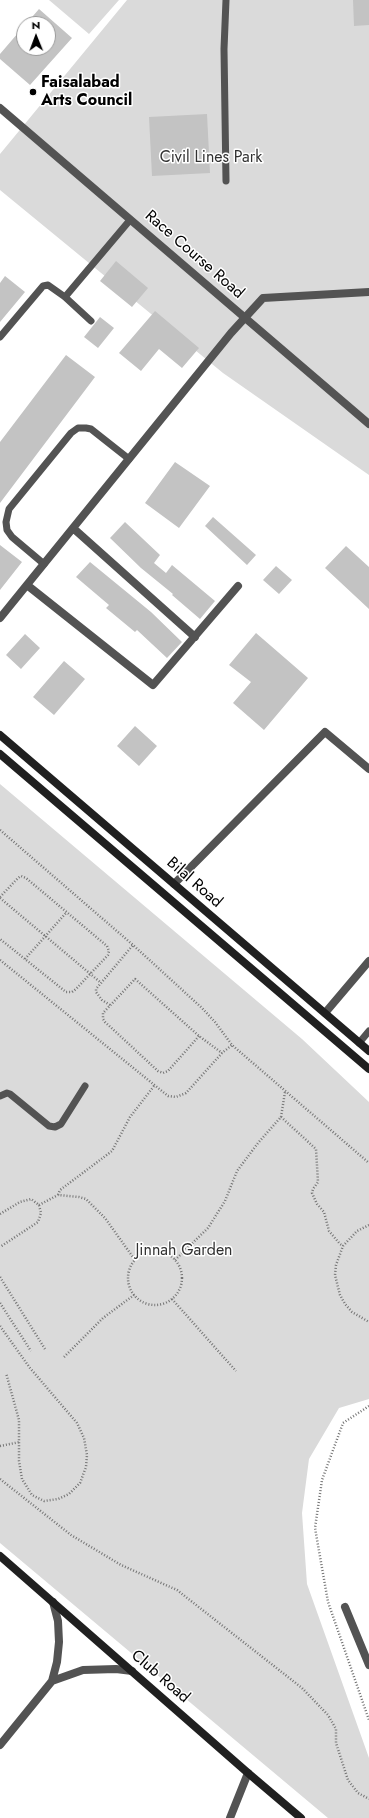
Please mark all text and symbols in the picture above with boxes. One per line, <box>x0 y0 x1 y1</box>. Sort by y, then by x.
north arrow <box>16 16 56 56</box>
text: N <box>31 17 40 33</box>
place label: Faisalabad Arts Council <box>41 73 132 111</box>
marker: Faisalabad Arts Council <box>28 87 38 97</box>
park label: Civil Lines Park <box>160 148 262 168</box>
street label: Race Course Road <box>141 207 247 303</box>
street label: Bilal Road <box>162 854 226 912</box>
park label: Jinnah Garden <box>135 1241 233 1261</box>
street label: Club Road <box>127 1646 193 1708</box>

